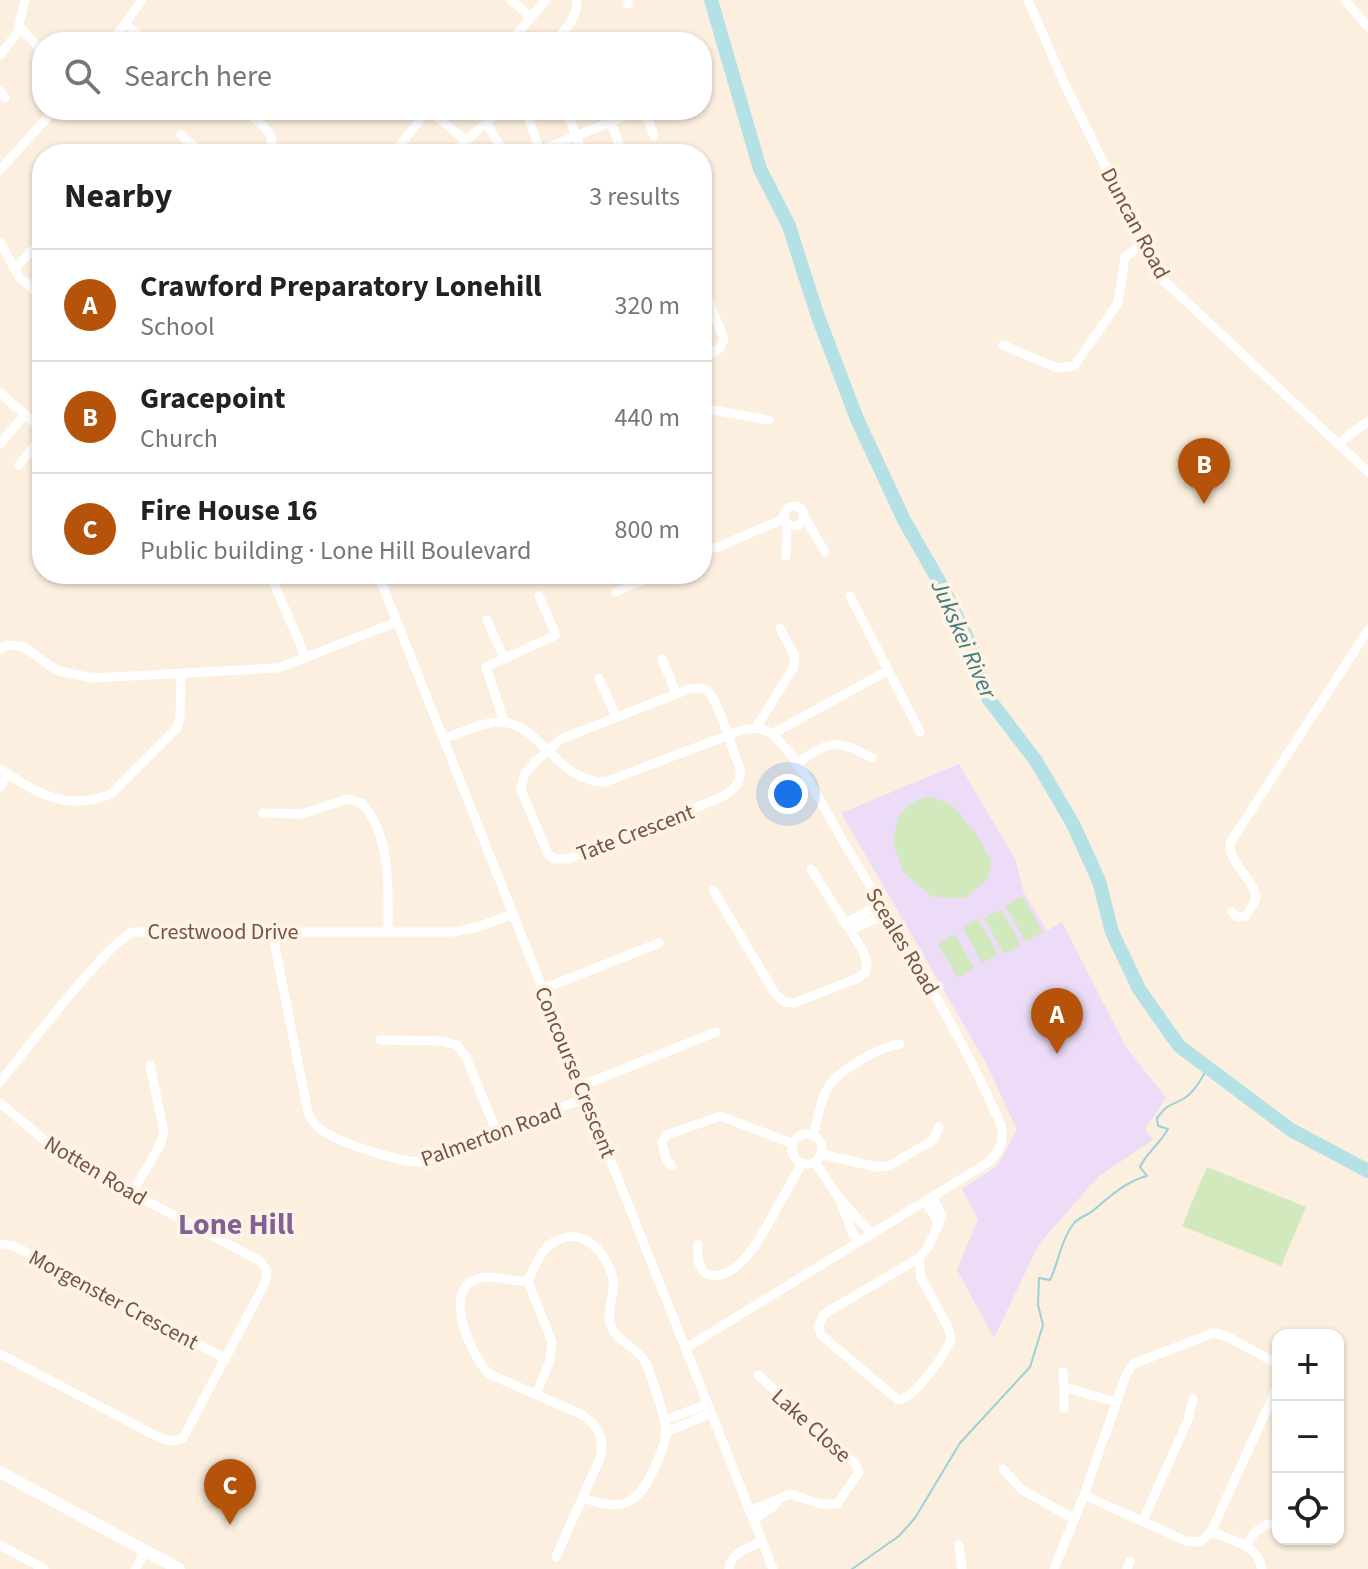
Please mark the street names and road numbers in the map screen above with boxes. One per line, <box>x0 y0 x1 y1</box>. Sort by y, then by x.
street label: Duncan Road <box>1092 162 1178 285</box>
street label: Tate Crescent <box>572 796 699 870</box>
street label: Sceales Road <box>857 882 947 1001</box>
street label: Crestwood Drive <box>148 916 299 948</box>
street label: Concourse Crescent <box>526 982 624 1163</box>
street label: Palmerton Road <box>416 1095 566 1175</box>
street label: Notten Road <box>38 1128 153 1214</box>
street label: Morgenster Crescent <box>23 1242 205 1358</box>
street label: Lake Close <box>764 1381 858 1470</box>

